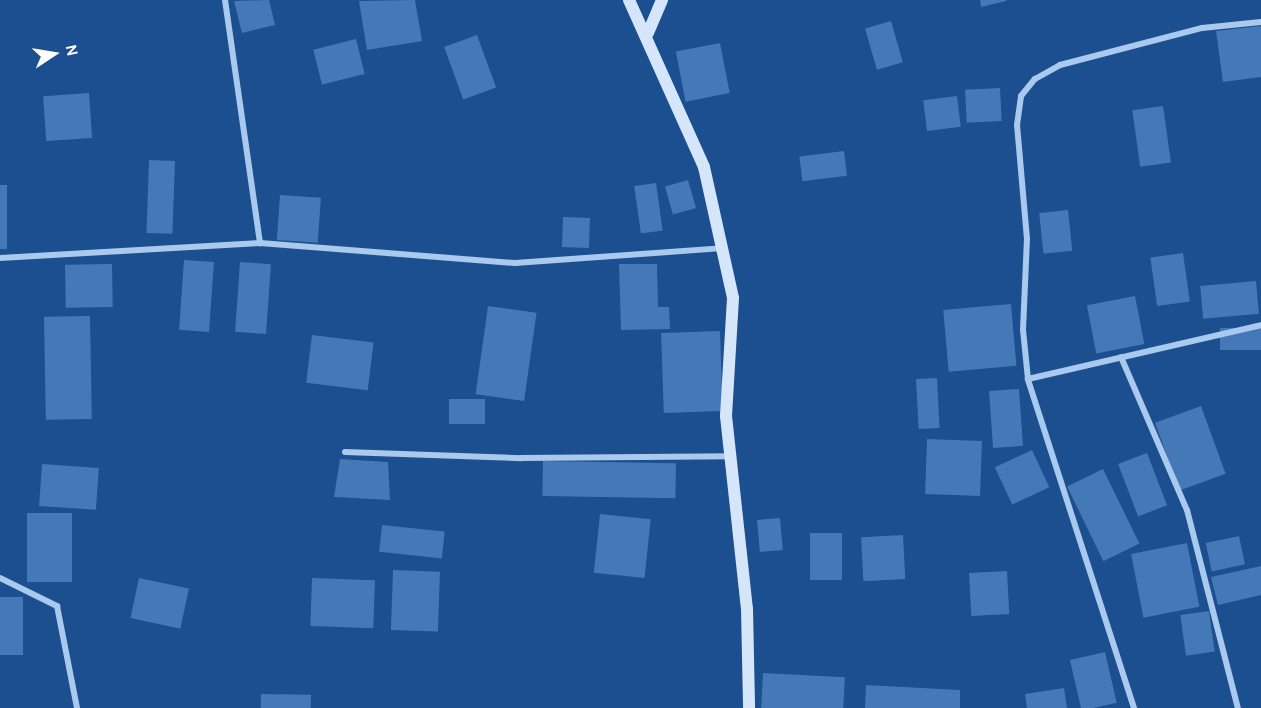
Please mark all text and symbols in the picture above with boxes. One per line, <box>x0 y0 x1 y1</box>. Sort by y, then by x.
north arrow <box>24 24 84 84</box>
text: N <box>62 43 83 58</box>

